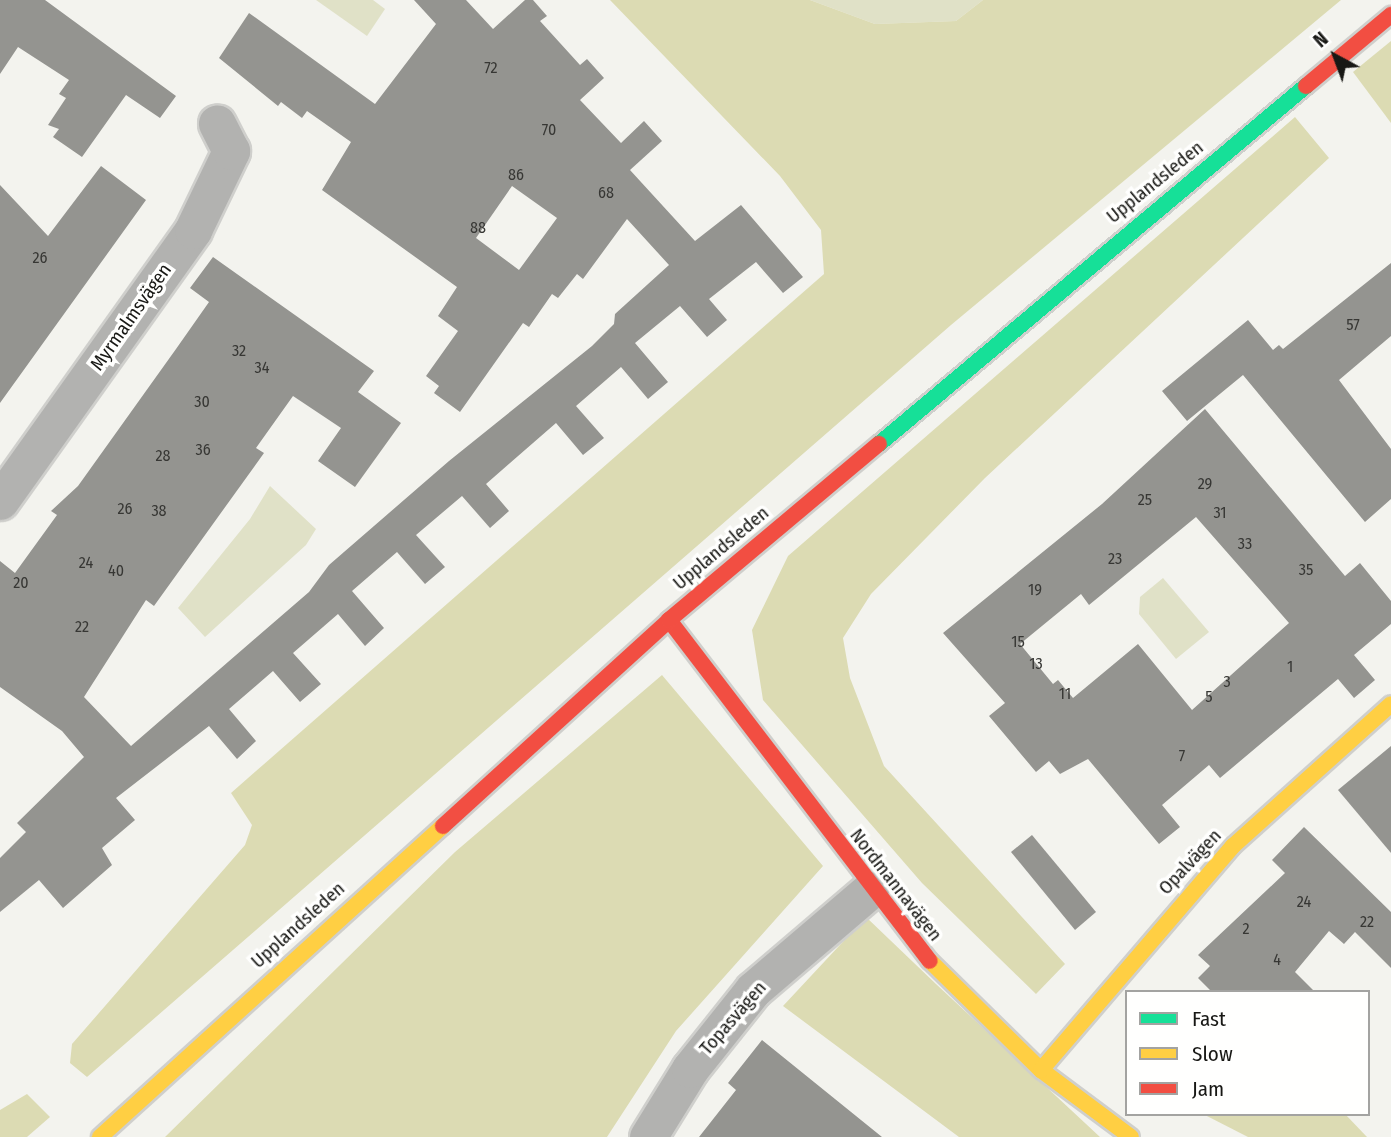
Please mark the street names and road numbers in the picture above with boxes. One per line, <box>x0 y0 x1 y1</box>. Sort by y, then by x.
street label: Upplandsleden <box>1102 136 1208 228</box>
street label: Myrmalmsvägen <box>86 259 176 375</box>
street label: Upplandsleden <box>669 501 773 595</box>
street label: Nordmannavägen <box>845 824 947 946</box>
street label: Opalvägen <box>1154 825 1226 899</box>
street label: Upplandsleden <box>247 877 349 973</box>
street label: Topasvägen <box>695 977 771 1059</box>

